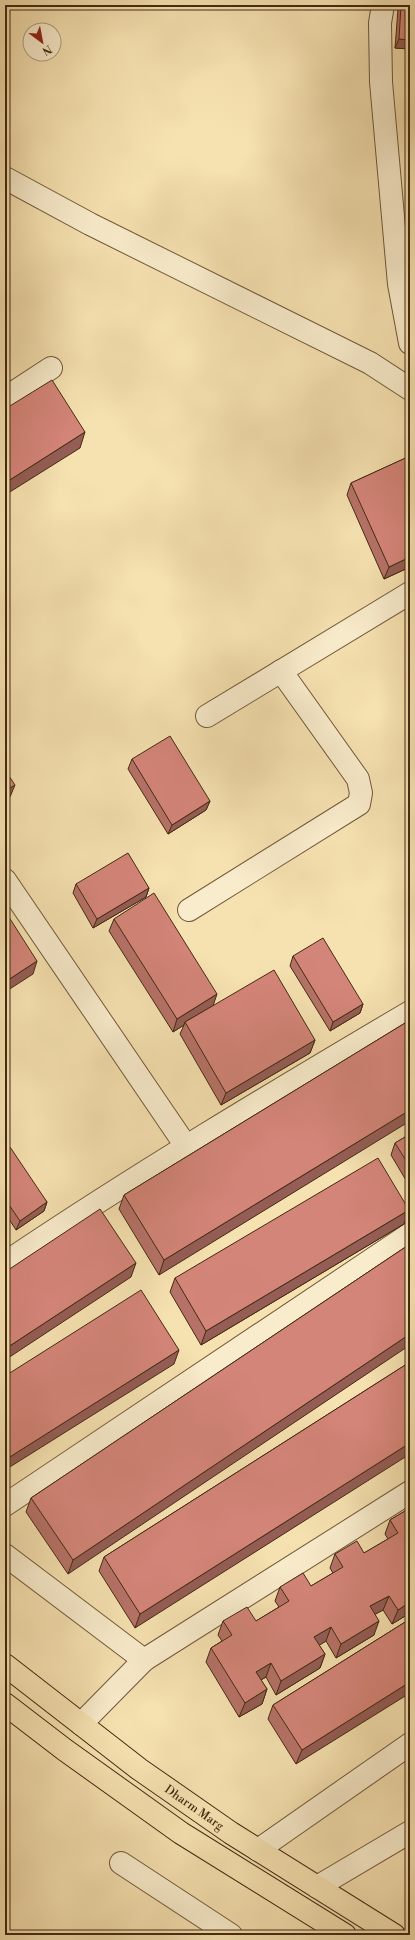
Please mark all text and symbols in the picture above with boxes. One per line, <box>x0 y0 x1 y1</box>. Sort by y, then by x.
north arrow <box>22 22 62 62</box>
text: N <box>39 41 54 58</box>
street label: Dharm Marg <box>161 1782 227 1834</box>

